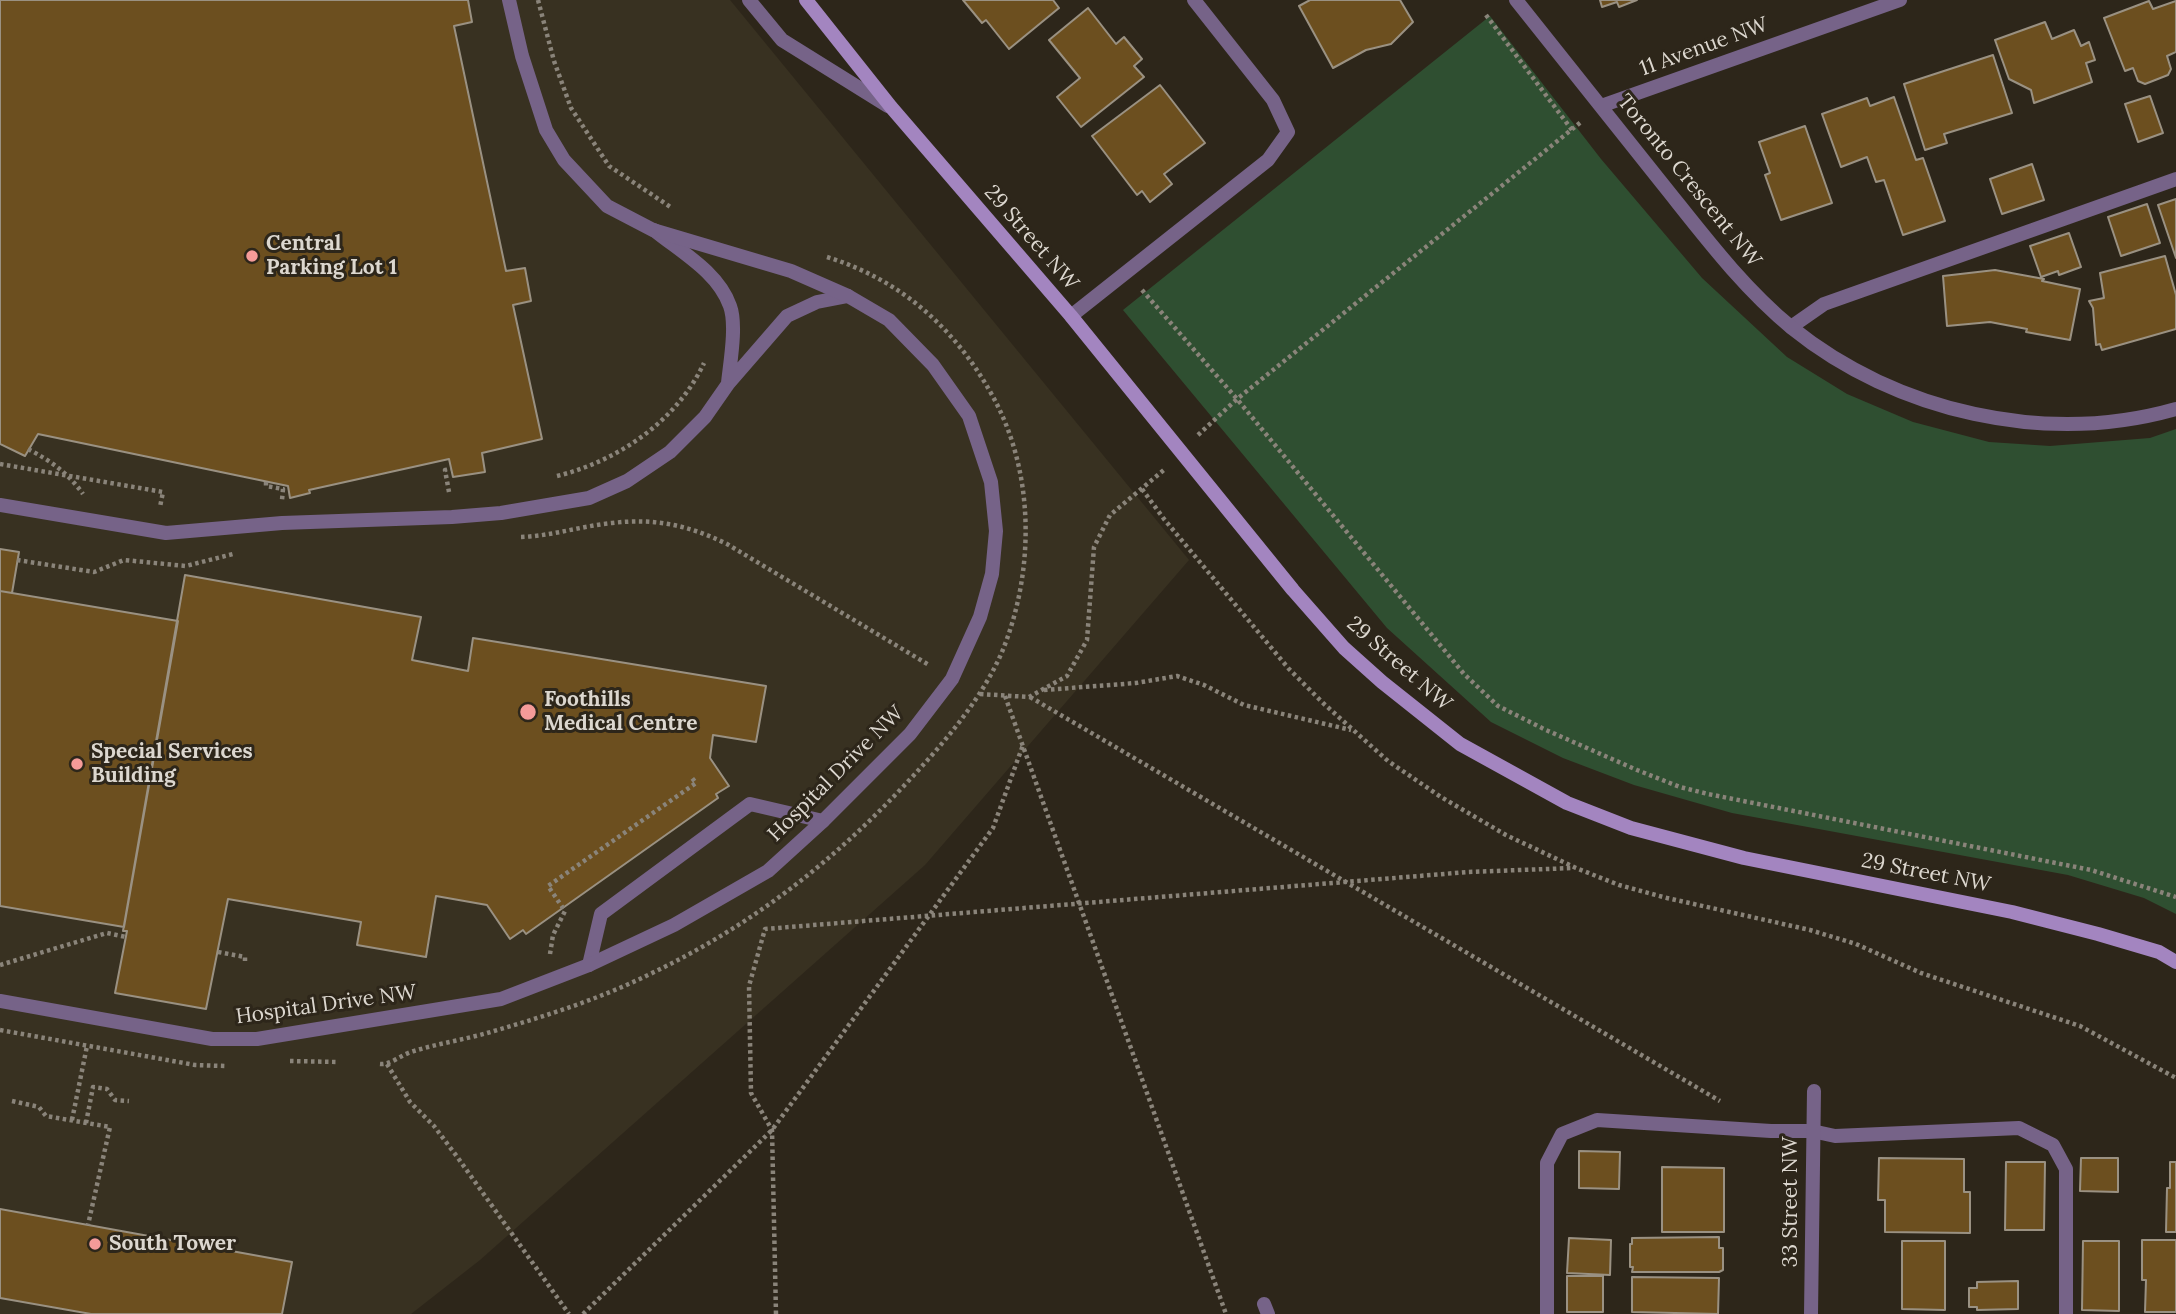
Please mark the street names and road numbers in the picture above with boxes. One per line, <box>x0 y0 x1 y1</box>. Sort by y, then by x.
street label: 11 Avenue NW <box>1636 12 1772 82</box>
street label: Toronto Crescent NW <box>1612 90 1766 272</box>
street label: 29 Street NW <box>979 180 1083 296</box>
street label: 29 Street NW <box>1341 612 1457 716</box>
street label: Hospital Drive NW <box>763 701 909 847</box>
street label: 29 Street NW <box>1859 848 1993 898</box>
street label: Hospital Drive NW <box>234 980 418 1030</box>
street label: 33 Street NW <box>1778 1137 1804 1267</box>

